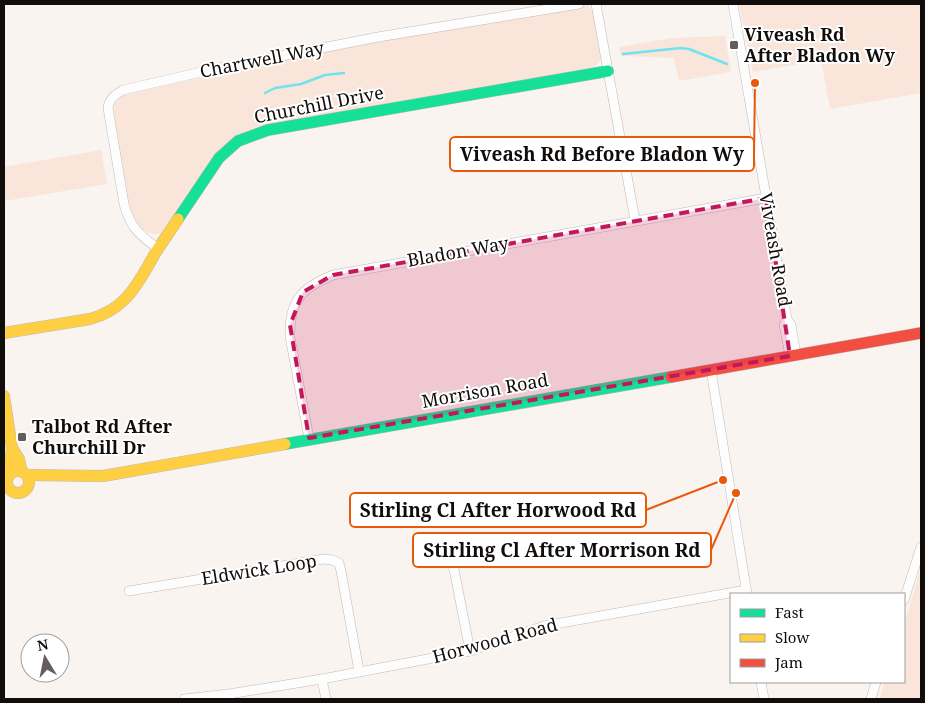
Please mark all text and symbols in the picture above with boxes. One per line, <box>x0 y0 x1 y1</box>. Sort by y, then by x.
place label: Viveash Rd After Bladon Wy <box>744 22 895 67</box>
street label: Chartwell Way <box>198 35 327 83</box>
marker: Viveash Rd After Bladon Wy <box>728 39 740 51</box>
street label: Churchill Drive <box>252 80 386 128</box>
callout: Viveash Rd Before Bladon Wy <box>450 137 754 171</box>
text: Viveash Rd Before Bladon Wy <box>460 141 744 167</box>
street label: Viveash Road <box>754 191 798 309</box>
street label: Bladon Way <box>405 230 511 272</box>
street label: Morrison Road <box>420 367 550 413</box>
place label: Talbot Rd After Churchill Dr <box>32 414 173 459</box>
marker: Talbot Rd After Churchill Dr <box>16 431 28 443</box>
callout: Stirling Cl After Horwood Rd <box>350 493 646 527</box>
text: Stirling Cl After Horwood Rd <box>360 497 637 523</box>
callout: Stirling Cl After Morrison Rd <box>413 533 711 567</box>
text: Stirling Cl After Morrison Rd <box>423 537 701 563</box>
street label: Eldwick Loop <box>200 548 318 590</box>
legend <box>730 593 905 683</box>
text: Fast <box>775 602 804 622</box>
street label: Horwood Road <box>430 612 560 668</box>
text: Slow <box>775 627 809 647</box>
north arrow <box>20 633 70 683</box>
text: N <box>36 634 50 655</box>
text: Jam <box>774 652 803 672</box>

